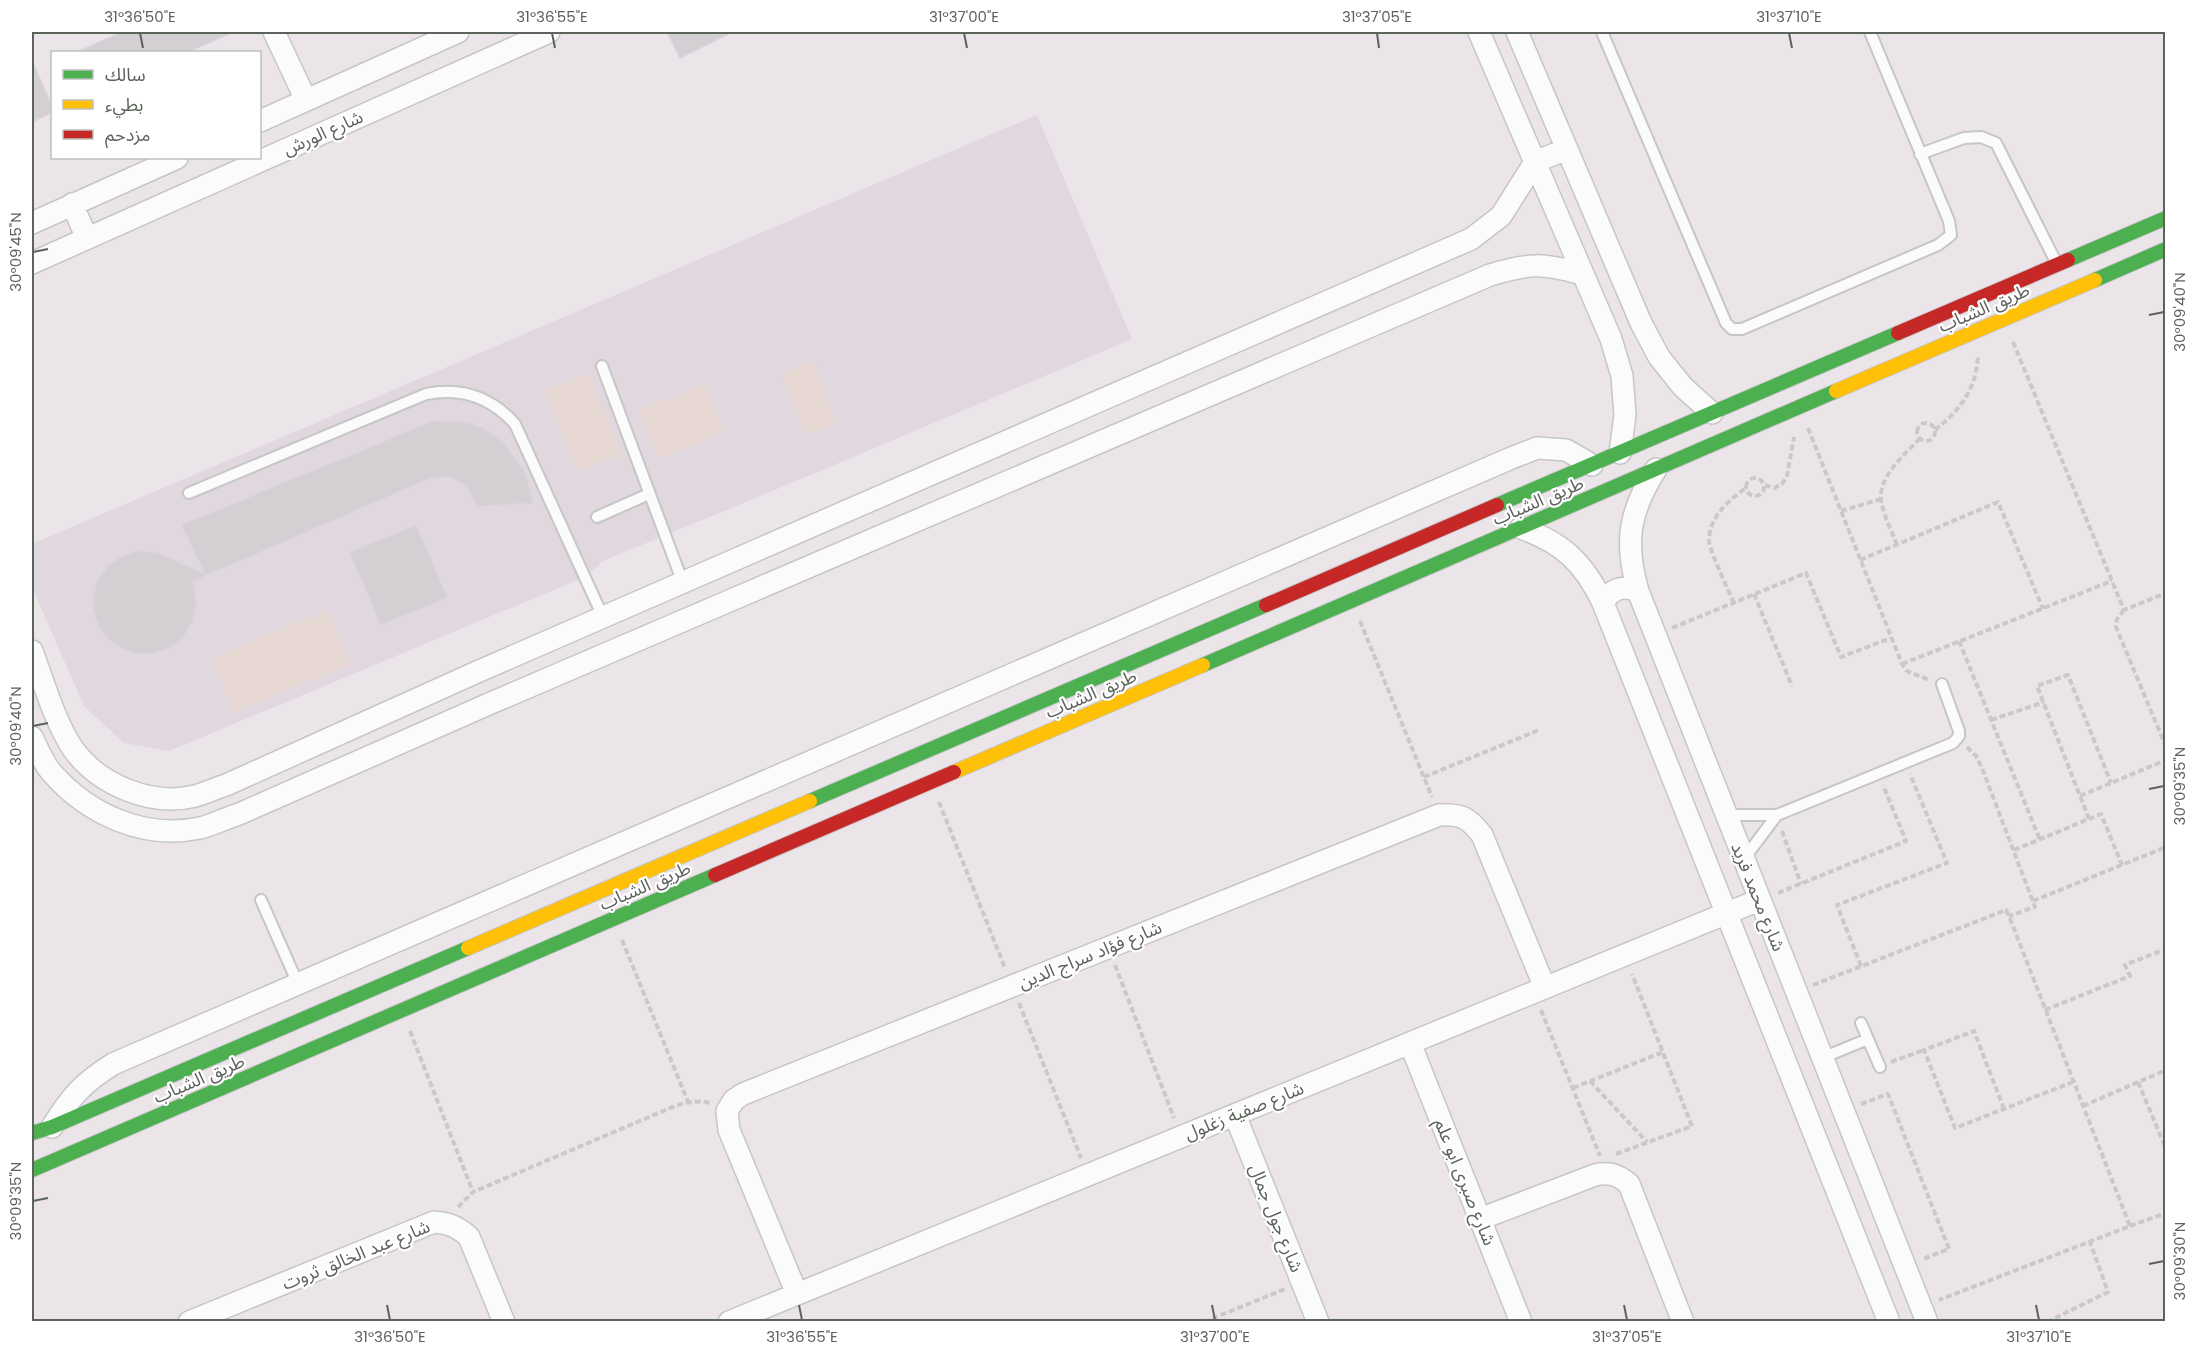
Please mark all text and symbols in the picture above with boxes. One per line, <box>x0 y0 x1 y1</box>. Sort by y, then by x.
text: 31°36'50"E <box>104 6 176 27</box>
text: 31°36'55"E <box>516 6 588 27</box>
text: 31°37'00"E <box>929 6 999 27</box>
text: 31°37'05"E <box>1342 6 1412 27</box>
text: 31°37'10"E <box>1756 6 1822 27</box>
legend <box>51 51 261 159</box>
text: سالك <box>105 62 146 87</box>
text: بطيء <box>105 92 143 118</box>
street label: شارع الورش <box>279 104 368 163</box>
text: مزدحم <box>105 122 150 148</box>
text: 30°09'45"N <box>5 212 26 292</box>
text: 30°09'40"N <box>2169 272 2190 352</box>
street label: طريق الشباب <box>1934 277 2033 338</box>
street label: طريق الشباب <box>1488 470 1587 531</box>
street label: طريق الشباب <box>1041 663 1140 724</box>
text: 30°09'40"N <box>5 686 26 766</box>
text: 30°09'35"N <box>2169 747 2190 825</box>
street label: شارع محمد فريد <box>1723 839 1792 956</box>
street label: طريق الشباب <box>595 855 694 916</box>
street label: شارع فؤاد سراج الدين <box>1014 914 1166 997</box>
street label: طريق الشباب <box>149 1048 248 1109</box>
street label: شارع صفية زغلول <box>1180 1075 1308 1148</box>
street label: شارع صبرى ابو علم <box>1427 1115 1502 1250</box>
street label: شارع جول جمال <box>1241 1160 1310 1277</box>
text: 30°09'35"N <box>5 1162 26 1240</box>
street label: شارع عبد الخالق ثروت <box>278 1213 434 1298</box>
text: 30°09'30"N <box>2169 1222 2190 1300</box>
text: 31°36'50"E <box>354 1326 426 1347</box>
text: 31°36'55"E <box>766 1326 838 1347</box>
text: 31°37'00"E <box>1180 1326 1250 1347</box>
text: 31°37'05"E <box>1592 1326 1662 1347</box>
text: 31°37'10"E <box>2006 1326 2072 1347</box>

